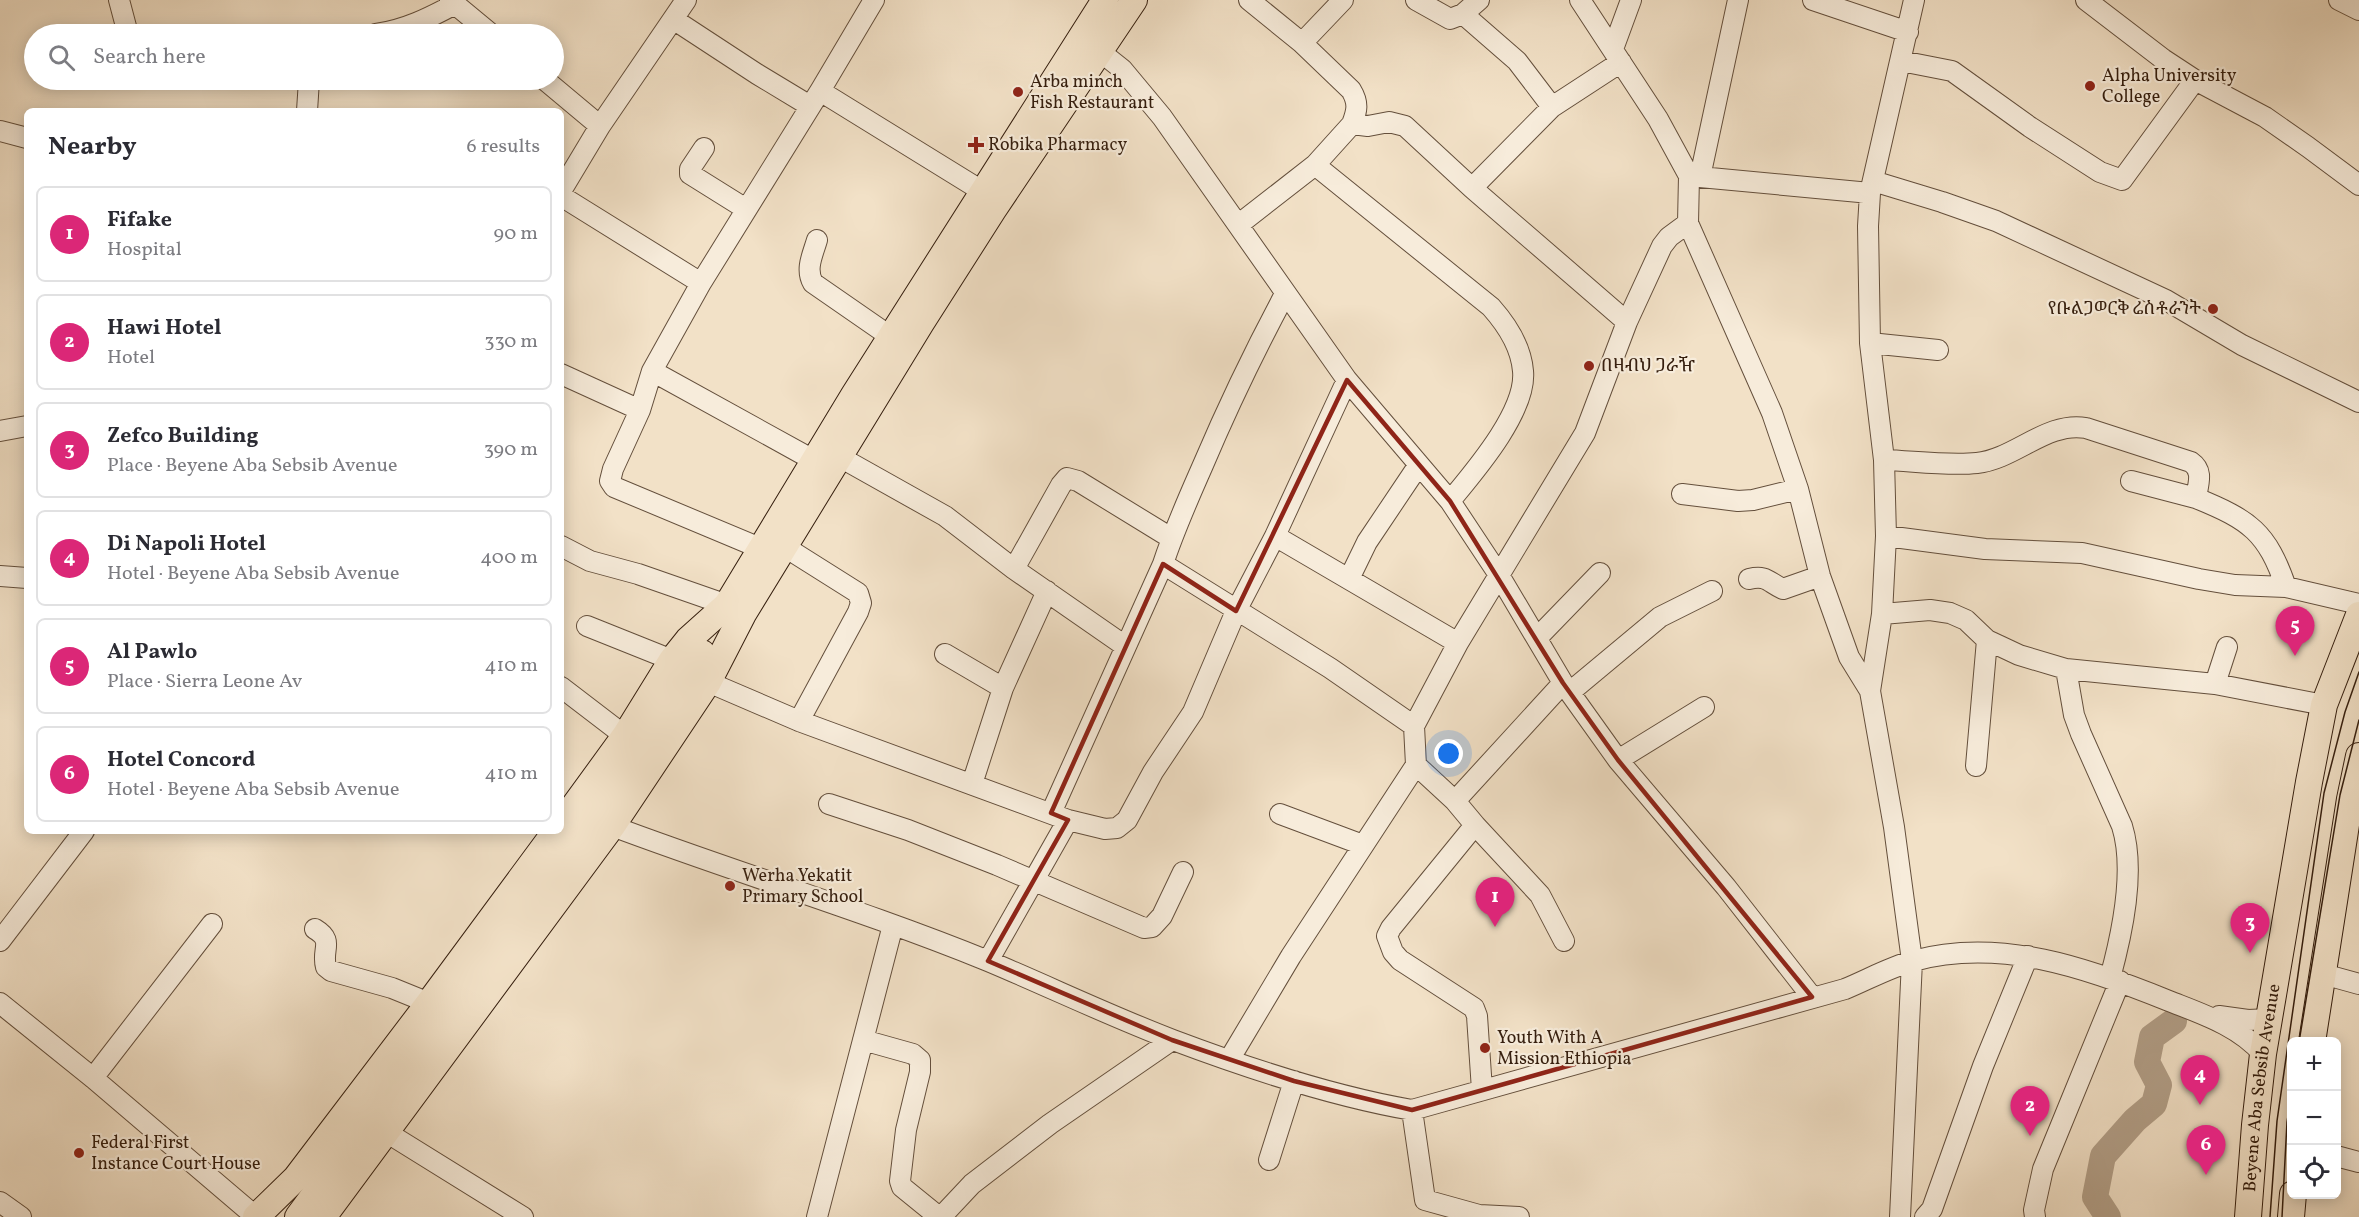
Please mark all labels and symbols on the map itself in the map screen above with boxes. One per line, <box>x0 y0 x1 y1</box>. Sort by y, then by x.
place label: Alpha University College <box>2102 64 2237 110</box>
place label: Arba minch Fish Restaurant <box>1030 70 1154 116</box>
marker: Alpha University College <box>2083 79 2097 93</box>
marker: Arba minch Fish Restaurant <box>1011 85 1025 99</box>
place label: Robika Pharmacy <box>988 133 1128 158</box>
marker: Robika Pharmacy <box>969 138 983 152</box>
place label: የቡልጋወርቅ ሬስቶራንት <box>2048 297 2201 322</box>
marker: የቡልጋወርቅ ሬስቶራንት <box>2206 302 2220 316</box>
place label: በዛብህ ጋራዥ <box>1601 354 1695 379</box>
marker: በዛብህ ጋራዥ <box>1582 359 1596 373</box>
pin: 5 <box>2276 606 2314 656</box>
your location <box>1434 739 1463 768</box>
place label: Werha Yekatit Primary School <box>742 864 863 910</box>
pin: 1 <box>1476 878 1514 927</box>
marker: Werha Yekatit Primary School <box>723 879 737 893</box>
pin: 3 <box>2230 904 2270 953</box>
street label: Beyene Aba Sebsib Avenue <box>2237 982 2287 1193</box>
place label: Youth With A Mission Ethiopia <box>1497 1026 1632 1072</box>
marker: Youth With A Mission Ethiopia <box>1478 1041 1492 1055</box>
pin: 4 <box>2180 1056 2220 1105</box>
pin: 2 <box>2010 1086 2050 1136</box>
pin: 6 <box>2186 1126 2226 1175</box>
place label: Federal First Instance Court House <box>91 1131 261 1177</box>
marker: Federal First Instance Court House <box>72 1146 86 1160</box>

